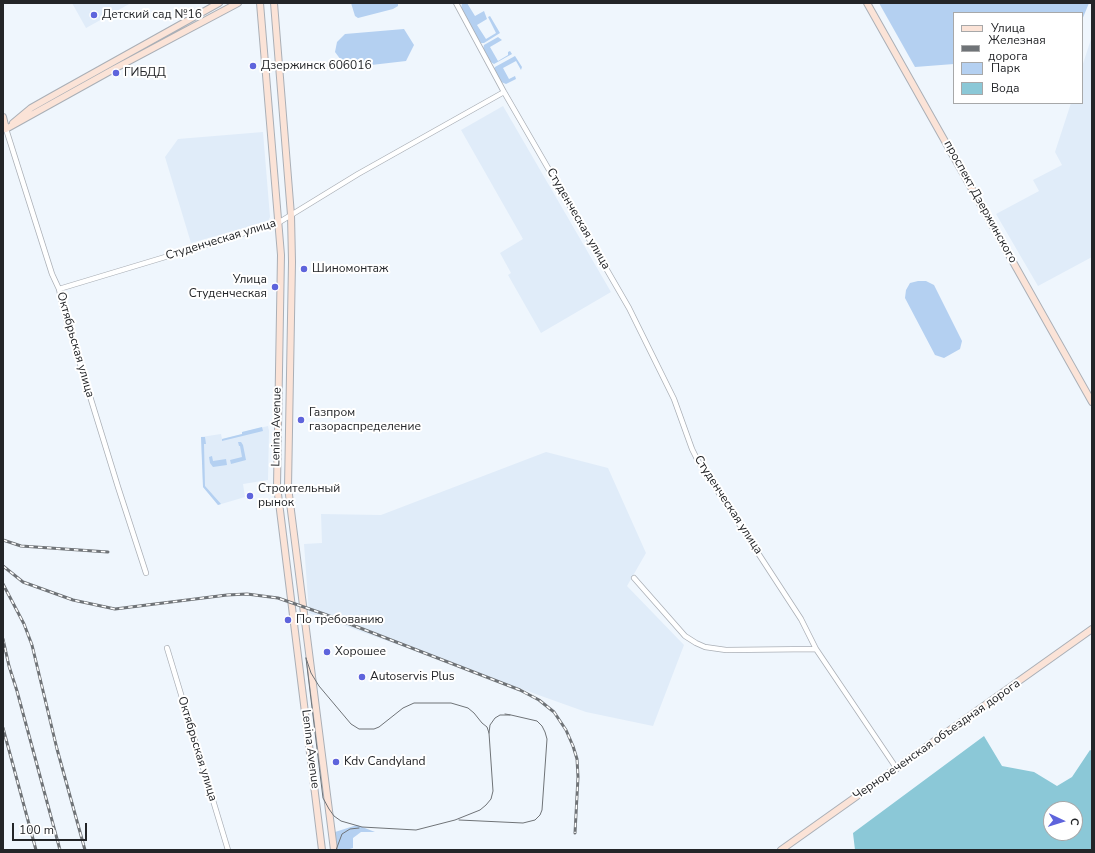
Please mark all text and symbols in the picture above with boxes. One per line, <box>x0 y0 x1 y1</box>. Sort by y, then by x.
place label: Детский сад №16 <box>102 8 202 22</box>
marker: Детский сад №16 <box>89 10 99 20</box>
legend <box>953 12 1083 104</box>
text: Улица <box>991 20 1025 36</box>
text: Железная дорога <box>988 32 1046 64</box>
place label: Дзержинск 606016 <box>261 59 372 73</box>
text: Парк <box>991 60 1020 76</box>
marker: Дзержинск 606016 <box>248 61 258 71</box>
place label: ГИБДД <box>124 66 166 80</box>
marker: ГИБДД <box>111 68 121 78</box>
text: Вода <box>991 80 1019 96</box>
street label: проспект Дзержинского <box>940 138 1020 266</box>
street label: Студенческая улица <box>543 166 613 272</box>
street label: Студенческая улица <box>164 216 278 264</box>
place label: Шиномонтаж <box>312 262 388 276</box>
marker: Шиномонтаж <box>299 264 309 274</box>
place label: Улица Студенческая <box>189 273 267 301</box>
marker: Улица Студенческая <box>270 282 280 292</box>
street label: Октябрьская улица <box>53 291 97 399</box>
street label: Lenina Avenue <box>269 387 285 467</box>
place label: Газпром газораспределение <box>309 406 421 434</box>
marker: Газпром газораспределение <box>296 415 306 425</box>
street label: Студенческая улица <box>691 453 765 557</box>
place label: Строительный рынок <box>258 482 340 510</box>
marker: Строительный рынок <box>245 491 255 501</box>
place label: По требованию <box>296 613 384 627</box>
marker: По требованию <box>283 615 293 625</box>
place label: Хорошее <box>335 645 386 659</box>
marker: Хорошее <box>322 647 332 657</box>
place label: Autoservis Plus <box>370 670 455 684</box>
marker: Autoservis Plus <box>357 672 367 682</box>
street label: Чернореченская объездная дорога <box>851 677 1023 803</box>
street label: Октябрьская улица <box>174 695 220 803</box>
street label: Lenina Avenue <box>298 709 322 789</box>
place label: Kdv Candyland <box>344 755 426 769</box>
marker: Kdv Candyland <box>331 757 341 767</box>
north arrow <box>1043 801 1083 841</box>
scale bar <box>14 815 89 841</box>
text: С <box>1067 818 1082 826</box>
text: 100 m <box>19 822 54 838</box>

